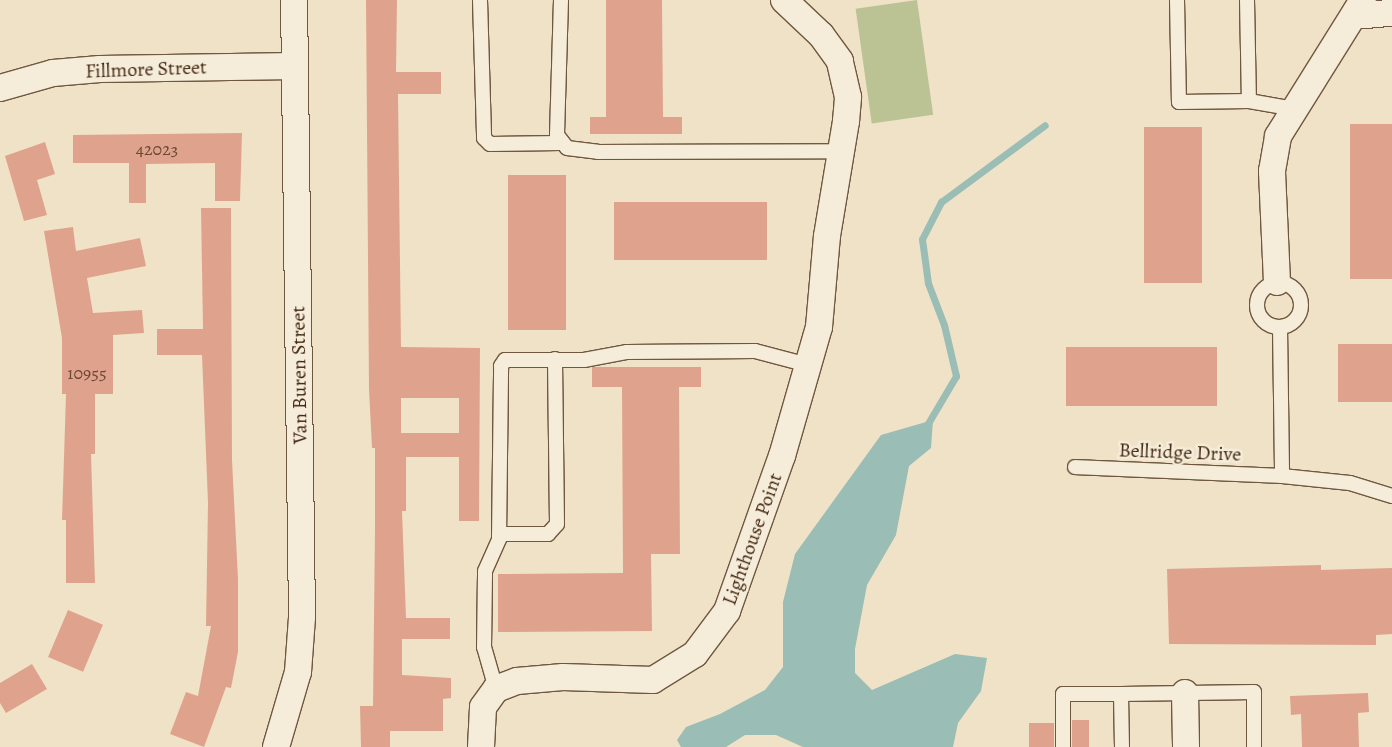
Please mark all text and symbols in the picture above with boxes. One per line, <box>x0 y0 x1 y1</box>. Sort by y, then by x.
street label: Fillmore Street <box>85 55 207 83</box>
house number: 42023 <box>136 138 178 160</box>
street label: Van Buren Street <box>286 306 312 444</box>
house number: 10955 <box>67 362 107 384</box>
street label: Bellridge Drive <box>1118 438 1242 466</box>
street label: Lighthouse Point <box>717 470 787 608</box>

